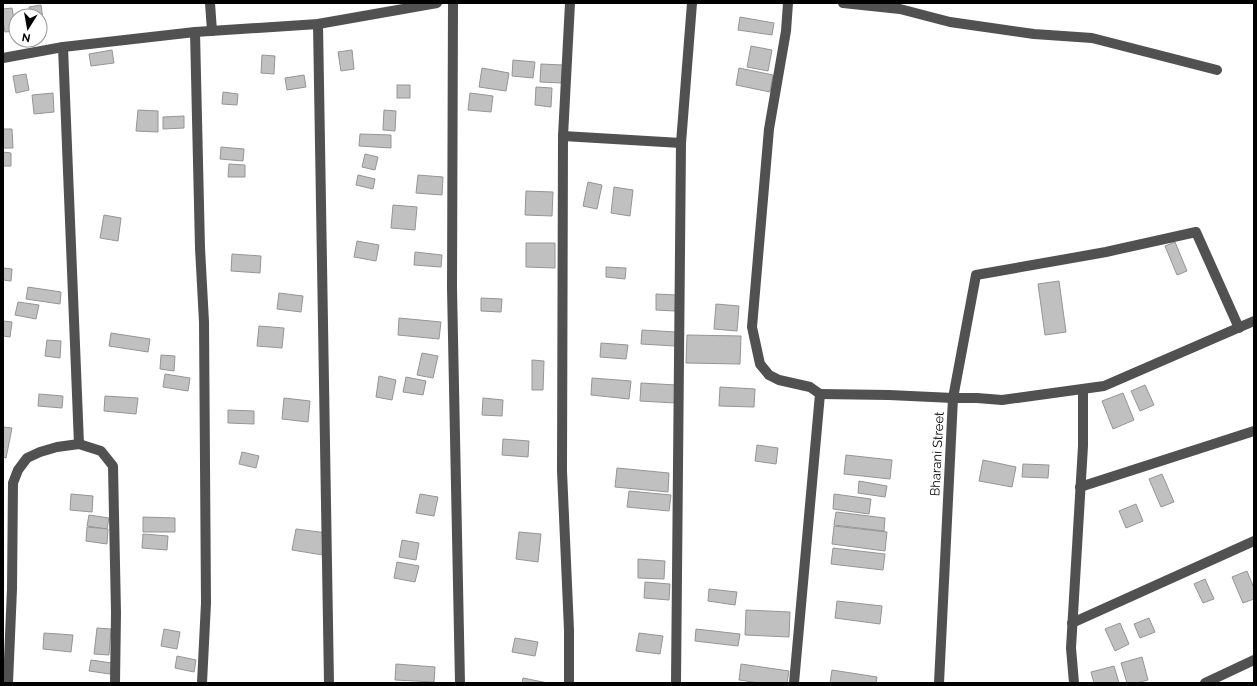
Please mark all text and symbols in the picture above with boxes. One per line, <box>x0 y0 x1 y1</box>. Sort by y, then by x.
north arrow <box>8 8 48 48</box>
text: N <box>21 30 32 45</box>
street label: Bharani Street <box>927 411 947 497</box>

